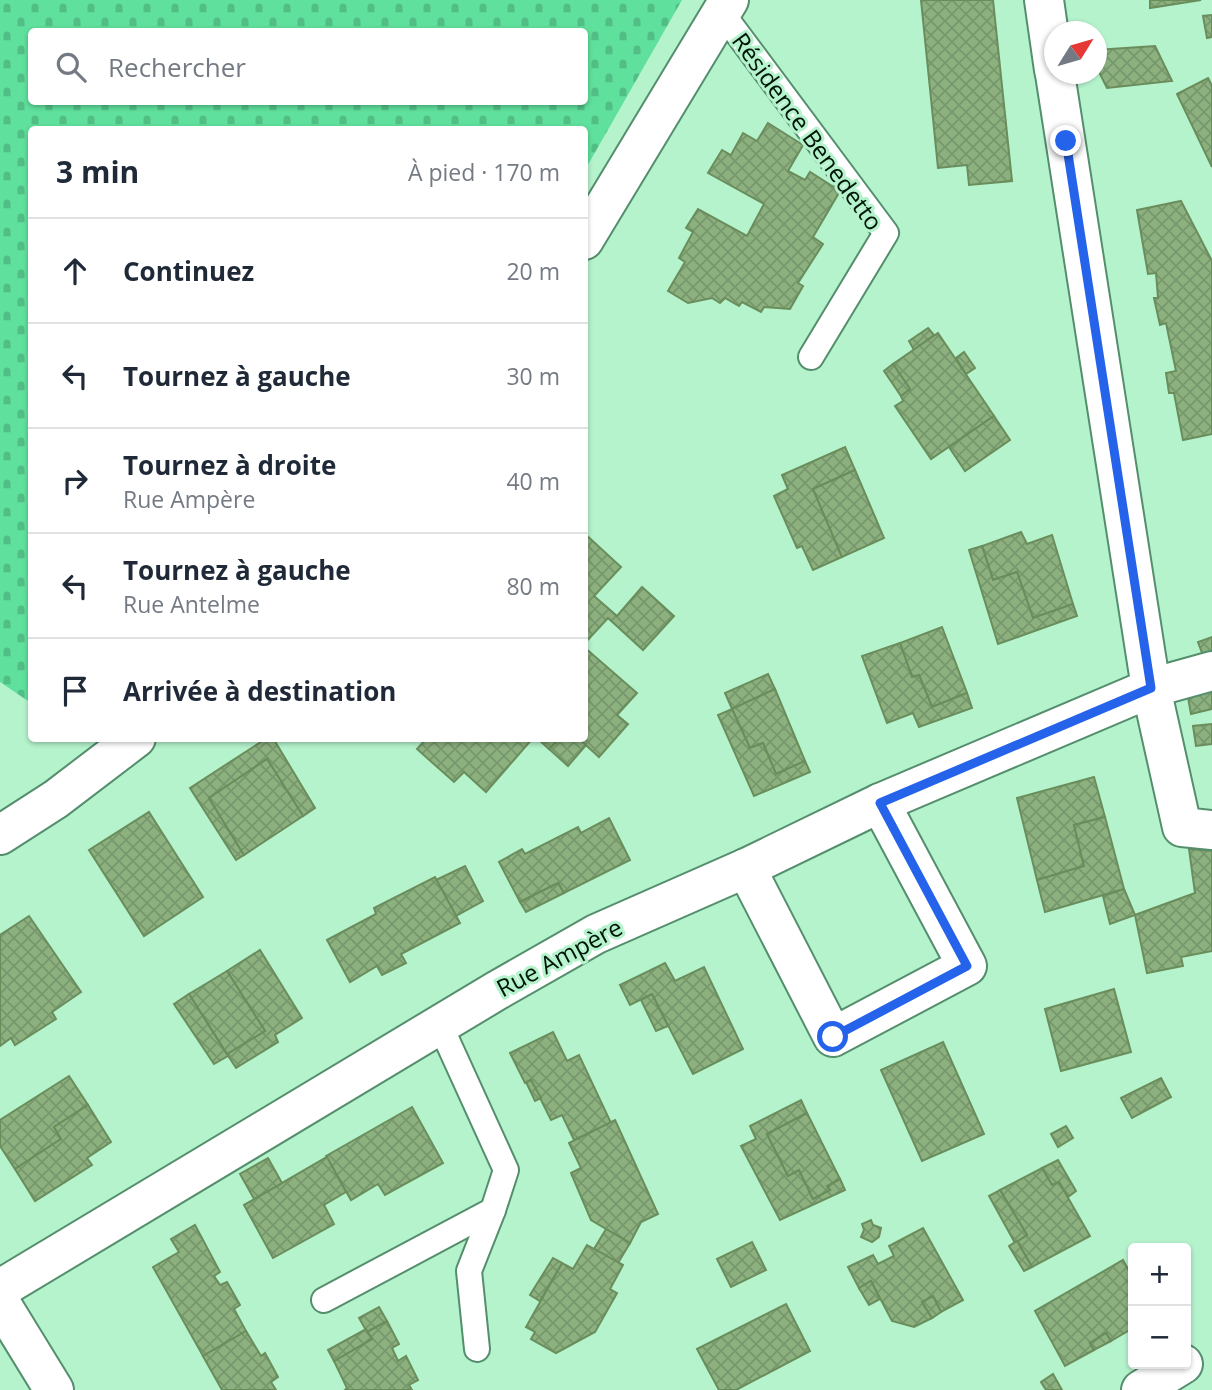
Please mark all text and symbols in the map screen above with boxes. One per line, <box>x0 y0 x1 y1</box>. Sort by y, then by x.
north arrow <box>1044 21 1107 84</box>
street label: Résidence Benedetto <box>725 26 891 236</box>
search box <box>28 28 588 105</box>
icon: search <box>52 48 90 86</box>
text: Rechercher <box>108 49 246 85</box>
route end <box>1050 125 1081 156</box>
text: 3 min <box>56 151 139 192</box>
text: À pied · 170 m <box>408 156 560 188</box>
icon: ahead <box>56 252 94 290</box>
text: Continuez <box>123 253 254 289</box>
text: 20 m <box>506 255 560 287</box>
icon: left <box>56 357 94 395</box>
text: Tournez à gauche <box>123 358 351 394</box>
text: 30 m <box>506 360 560 392</box>
text: Tournez à droite <box>123 447 336 483</box>
icon: right <box>56 462 94 500</box>
text: 40 m <box>506 465 560 497</box>
text: Rue Ampère <box>123 483 255 515</box>
text: Tournez à gauche <box>123 552 351 588</box>
icon: left <box>56 567 94 605</box>
text: 80 m <box>506 570 560 602</box>
text: Rue Antelme <box>123 588 260 620</box>
icon: arrive <box>56 672 94 710</box>
text: Arrivée à destination <box>123 673 396 709</box>
street label: Rue Ampère <box>490 910 628 1004</box>
route start <box>817 1021 848 1052</box>
map controls <box>1128 1243 1191 1369</box>
button: + <box>1128 1243 1191 1306</box>
button: − <box>1128 1306 1191 1369</box>

